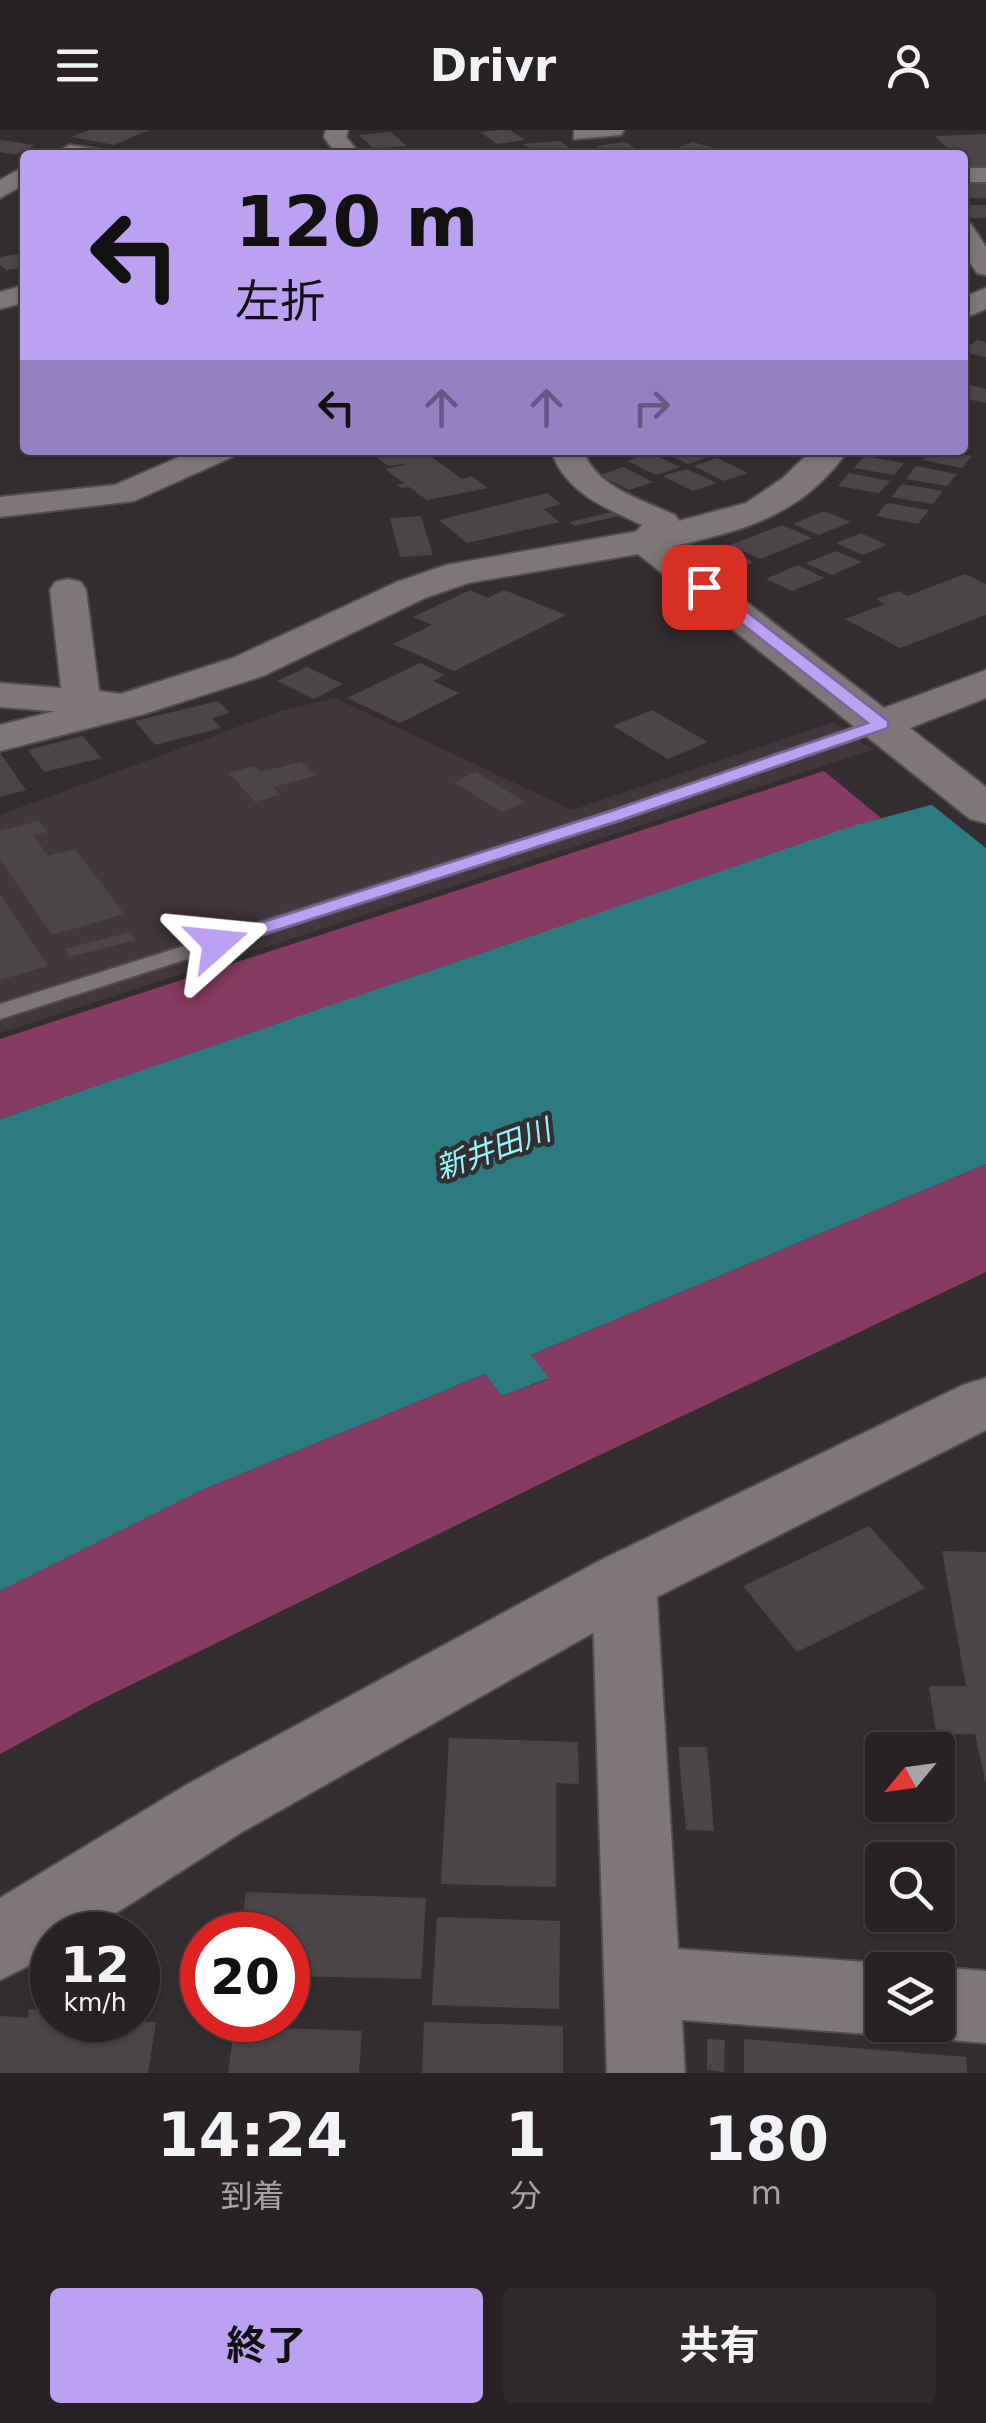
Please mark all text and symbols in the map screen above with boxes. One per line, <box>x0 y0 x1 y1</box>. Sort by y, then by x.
icon: menu <box>50 38 105 93</box>
icon: person <box>881 38 936 93</box>
text: Drivr <box>430 39 556 92</box>
text: 120 m <box>235 181 478 263</box>
icon: left <box>70 190 200 320</box>
text: 左折 <box>235 275 325 328</box>
icon: left <box>309 380 364 435</box>
icon: ahead <box>414 380 469 435</box>
icon: ahead <box>519 380 574 435</box>
icon: right <box>624 380 679 435</box>
pin <box>662 545 747 630</box>
icon: arrive <box>677 560 732 615</box>
position arrow <box>165 891 269 995</box>
water label: 新井田川 <box>431 1111 558 1186</box>
north arrow <box>865 1732 955 1822</box>
map controls <box>865 1732 955 2042</box>
button: search <box>865 1842 955 1932</box>
speed limit sign: 20 <box>180 1912 310 2042</box>
text: 12 <box>60 1936 130 1994</box>
button: layers <box>865 1952 955 2042</box>
text: km/h <box>63 1988 127 2017</box>
text: 14:24 <box>157 2100 348 2170</box>
text: 1 <box>505 2100 547 2170</box>
text: 180 <box>704 2104 829 2174</box>
text: m <box>751 2174 782 2212</box>
text: 到着 <box>220 2177 285 2215</box>
text: 分 <box>510 2177 542 2215</box>
button: 終了 <box>50 2288 483 2403</box>
button: 共有 <box>503 2288 936 2403</box>

